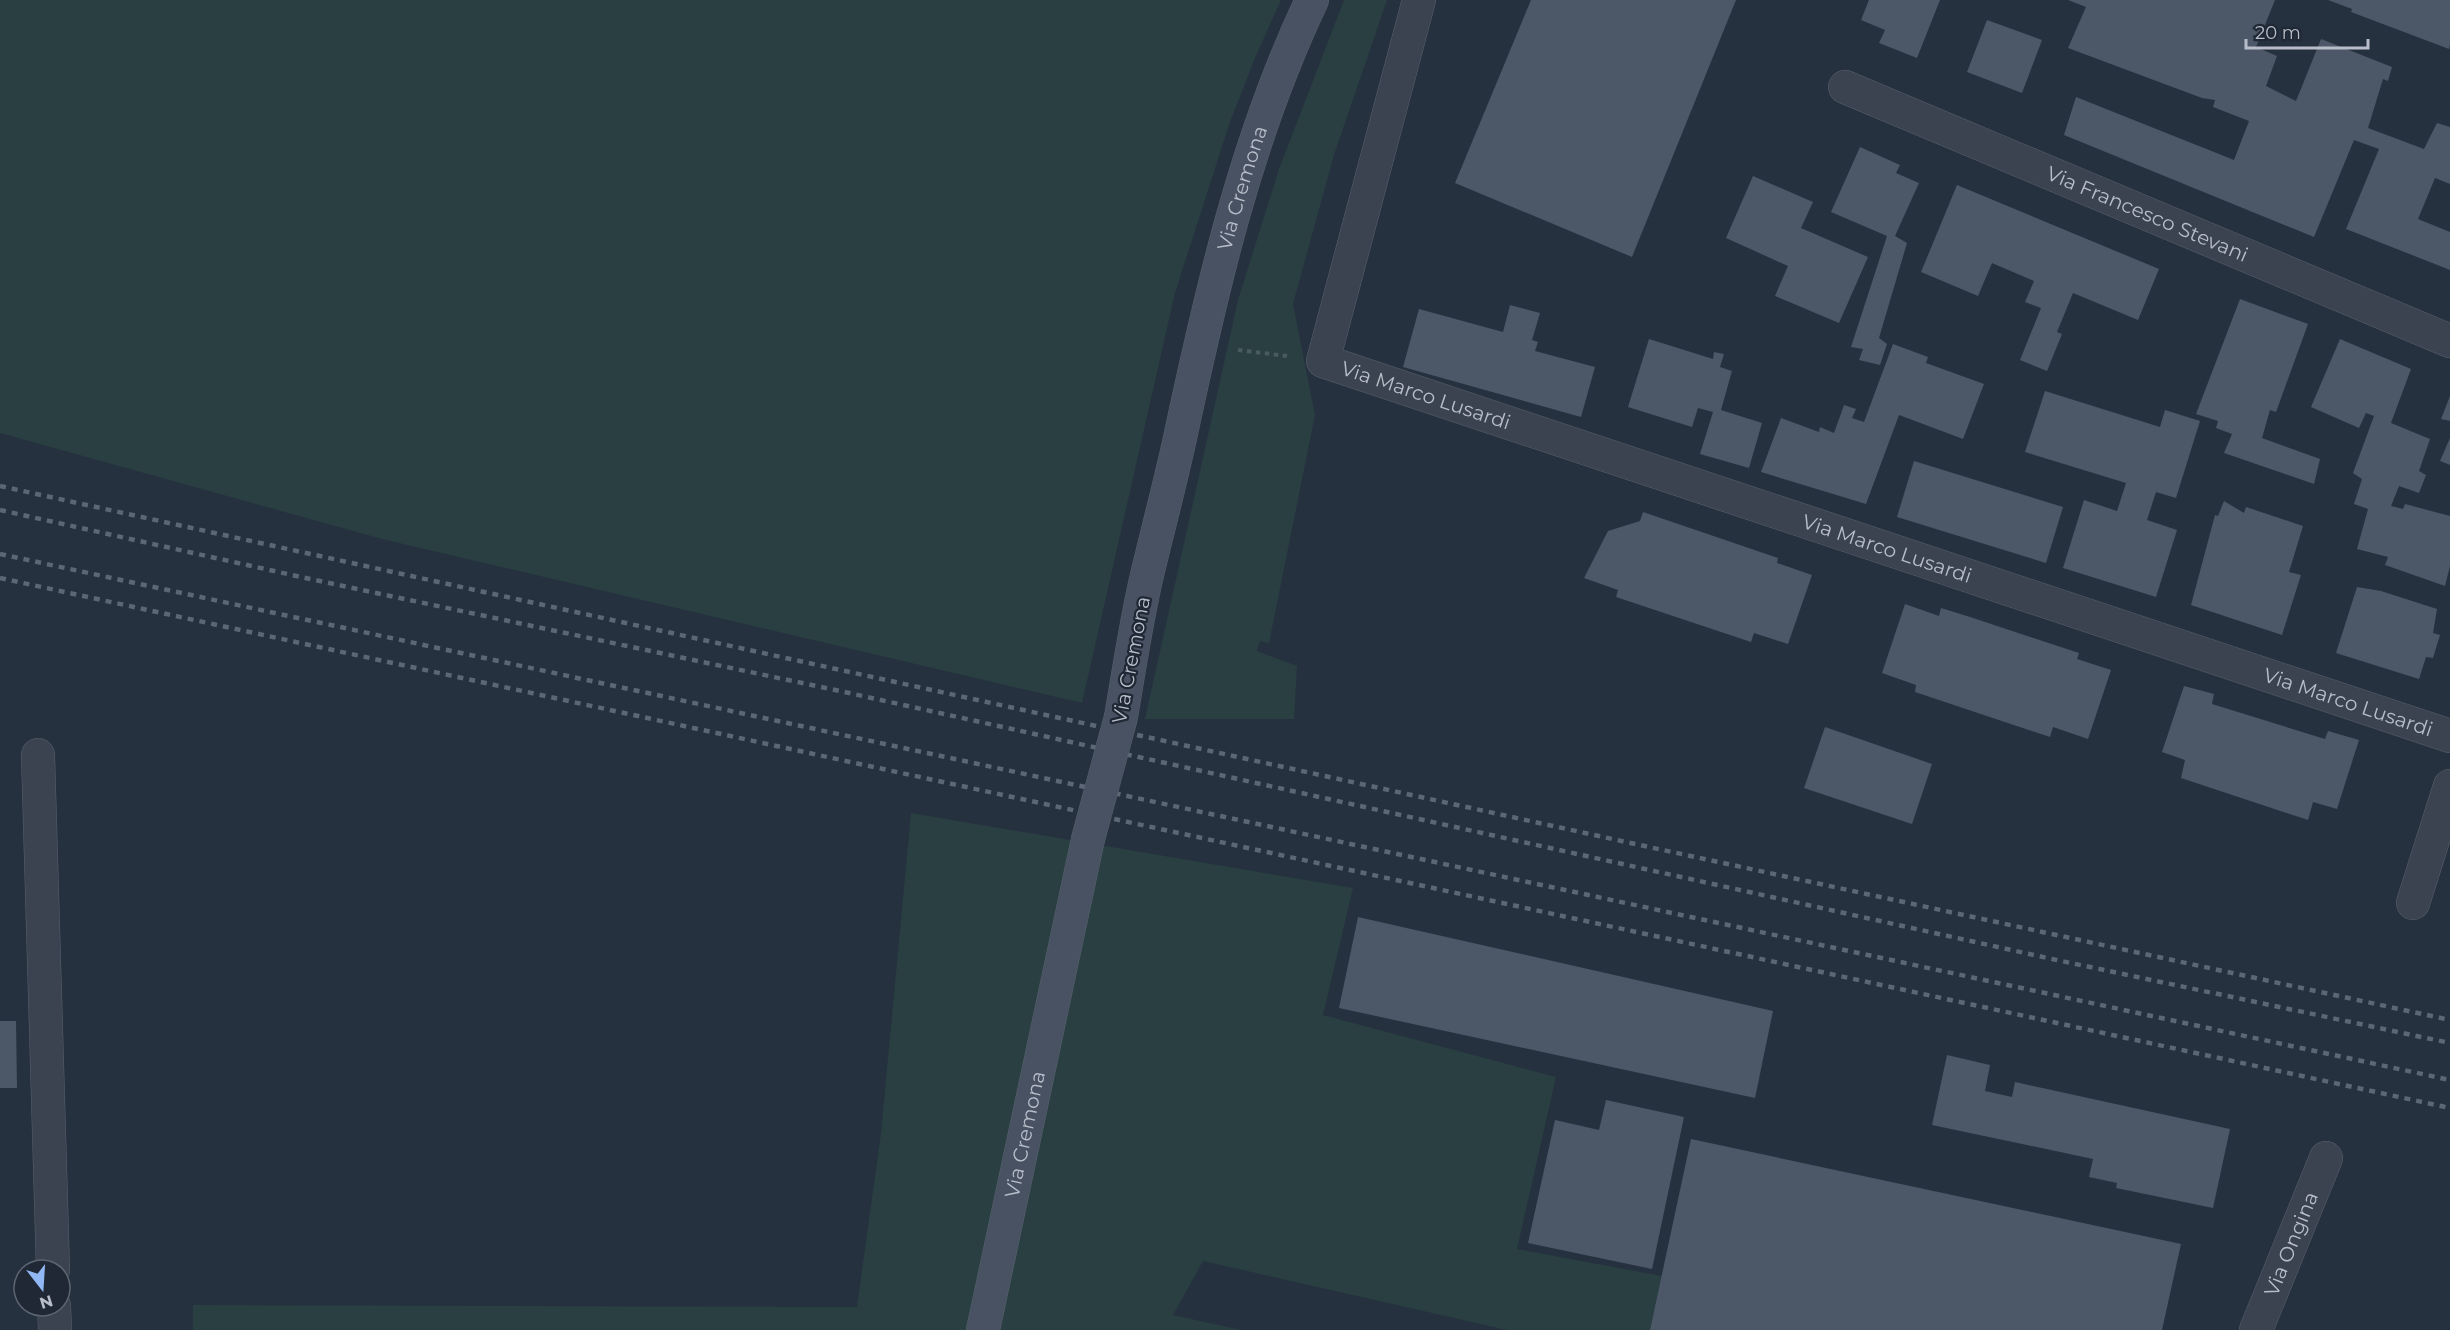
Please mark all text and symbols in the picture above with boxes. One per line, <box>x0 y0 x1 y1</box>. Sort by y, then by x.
scale bar <box>2246 12 2368 50</box>
text: 20 m <box>2255 22 2301 44</box>
street label: Via Cremona <box>1212 122 1272 253</box>
street label: Via Francesco Stevani <box>2043 161 2252 267</box>
street label: Via Marco Lusardi <box>1338 356 1514 435</box>
street label: Via Marco Lusardi <box>1799 509 1975 588</box>
street label: Via Cremona <box>1107 594 1155 726</box>
street label: Via Marco Lusardi <box>2260 663 2436 741</box>
street label: Via Cremona <box>1000 1069 1050 1200</box>
street label: Via Ongina <box>2259 1188 2323 1300</box>
north arrow <box>12 1258 72 1318</box>
text: N <box>37 1291 55 1313</box>

